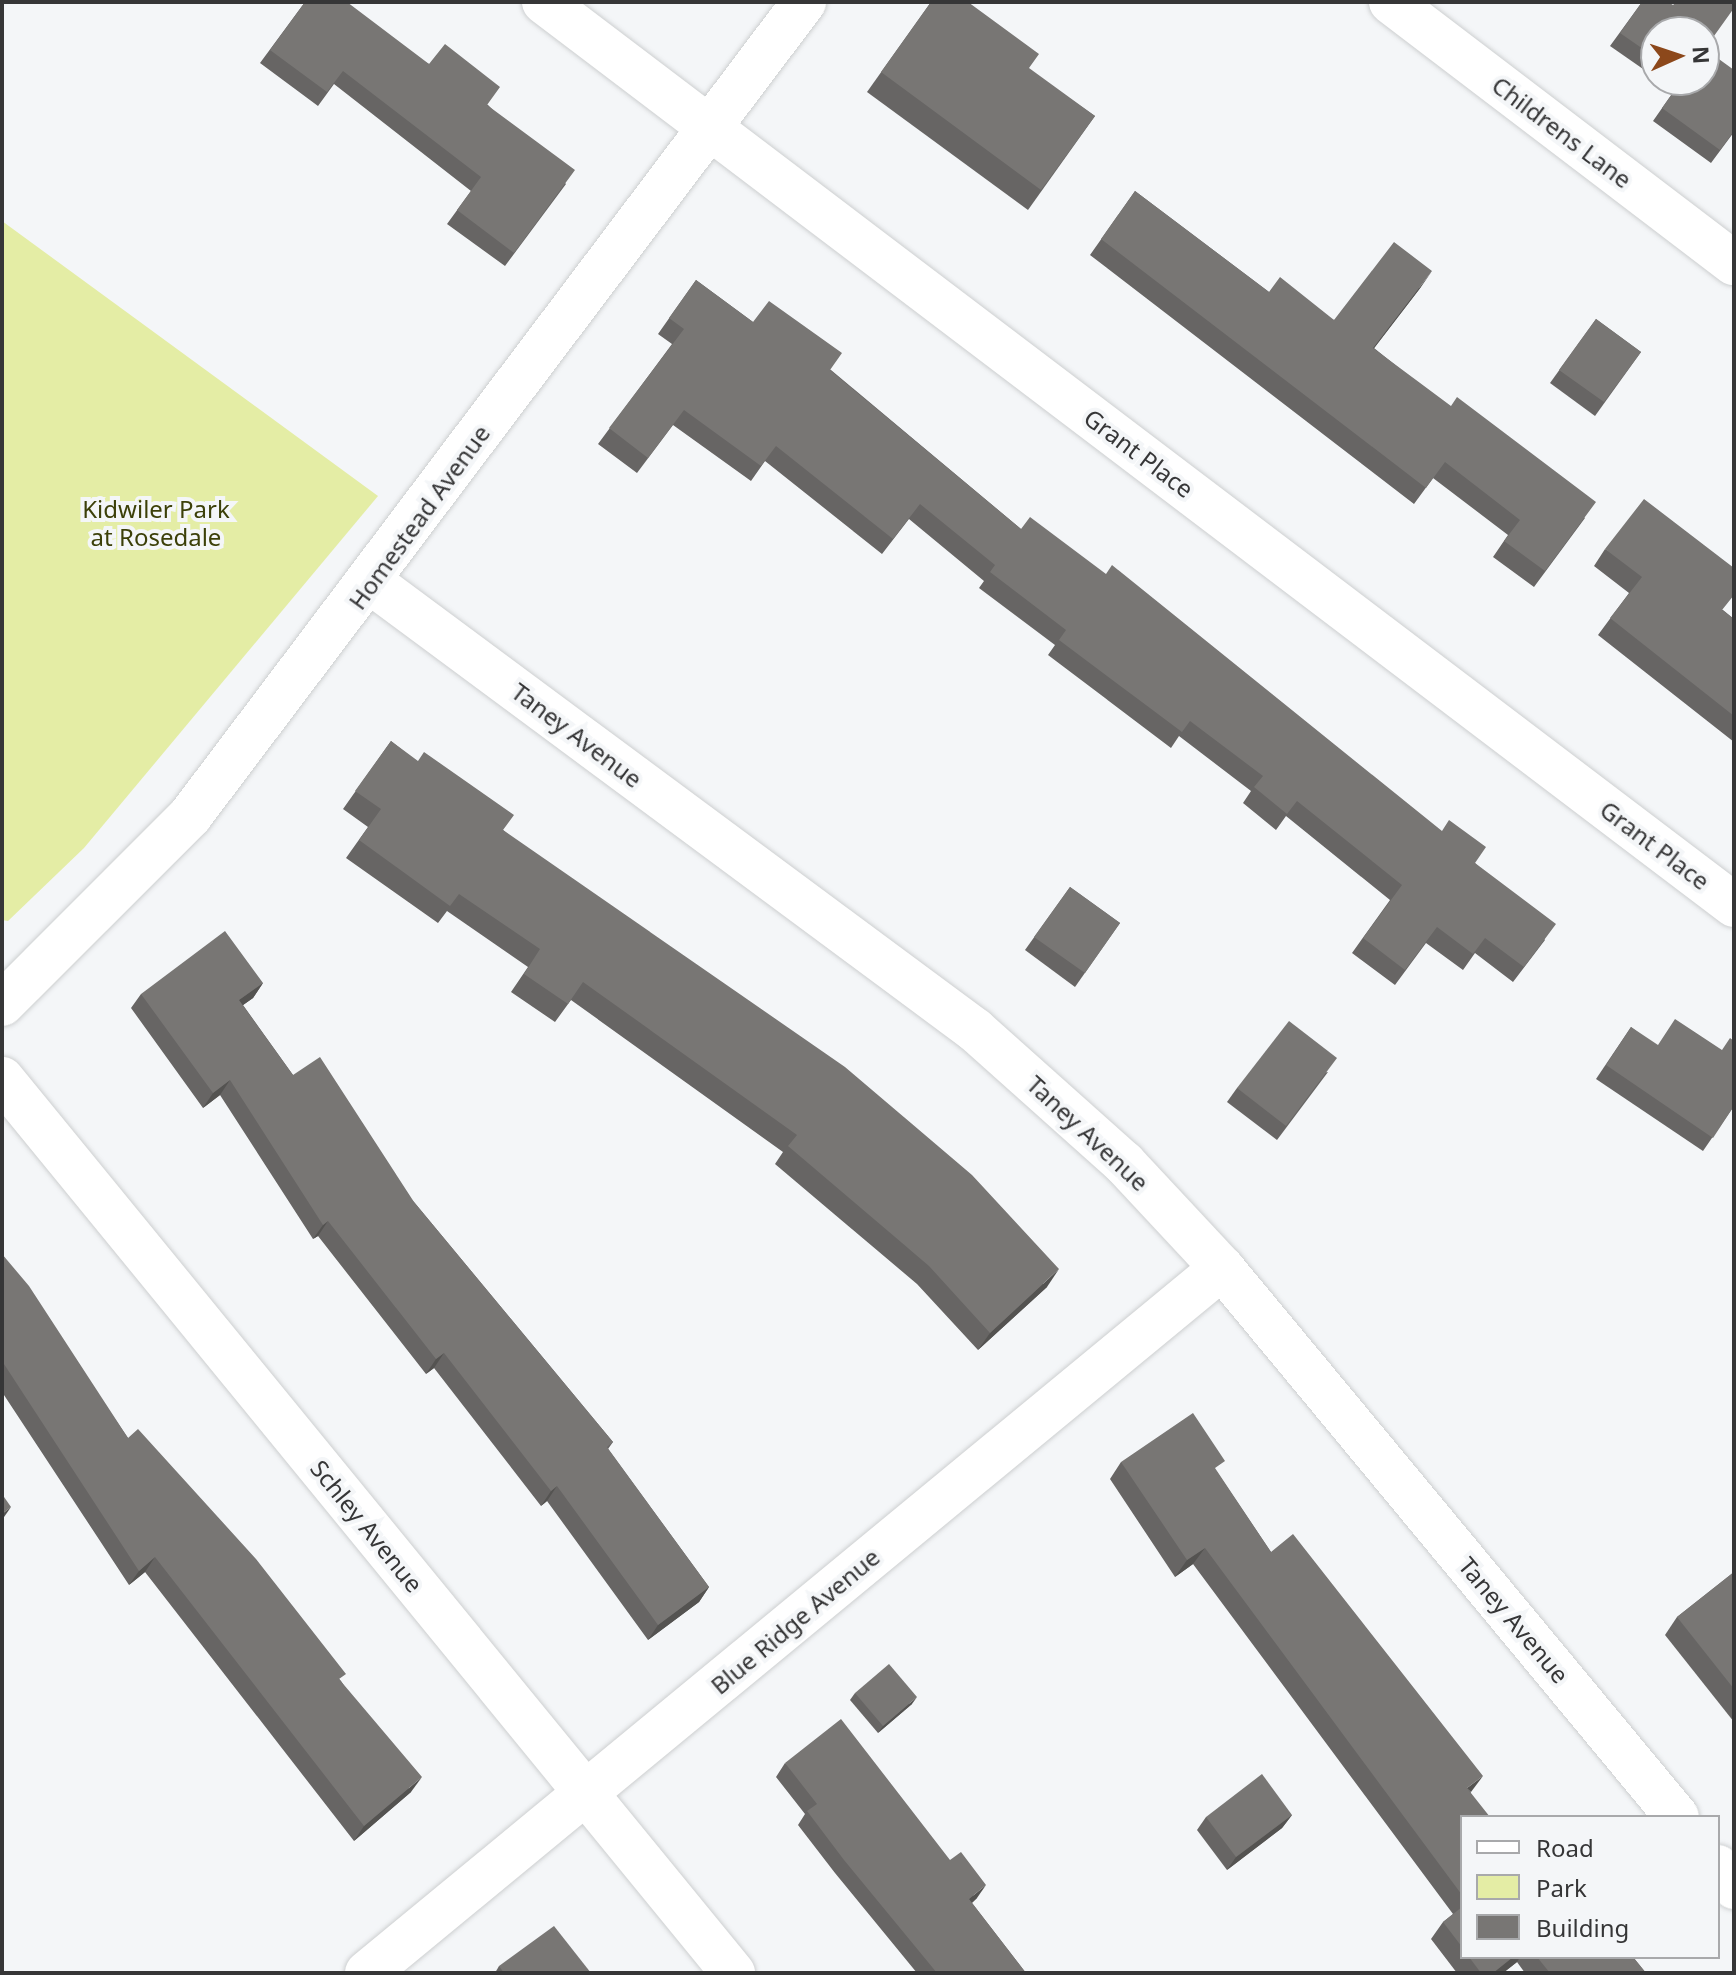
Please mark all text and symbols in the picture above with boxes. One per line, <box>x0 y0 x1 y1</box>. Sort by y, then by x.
north arrow <box>1640 16 1720 96</box>
text: N <box>1687 45 1717 65</box>
street label: Childrens Lane <box>1487 70 1637 194</box>
street label: Grant Place <box>1079 403 1199 503</box>
street label: Homestead Avenue <box>342 419 496 615</box>
park label: Kidwiler Park at Rosedale <box>82 495 230 551</box>
street label: Taney Avenue <box>506 677 648 793</box>
street label: Grant Place <box>1595 795 1715 895</box>
street label: Taney Avenue <box>1021 1069 1155 1197</box>
street label: Schley Avenue <box>305 1454 429 1598</box>
street label: Blue Ridge Avenue <box>705 1542 885 1700</box>
street label: Taney Avenue <box>1453 1551 1575 1689</box>
legend <box>1460 1815 1720 1959</box>
text: Road <box>1536 1831 1594 1864</box>
text: Park <box>1536 1871 1587 1904</box>
text: Building <box>1536 1911 1629 1944</box>

